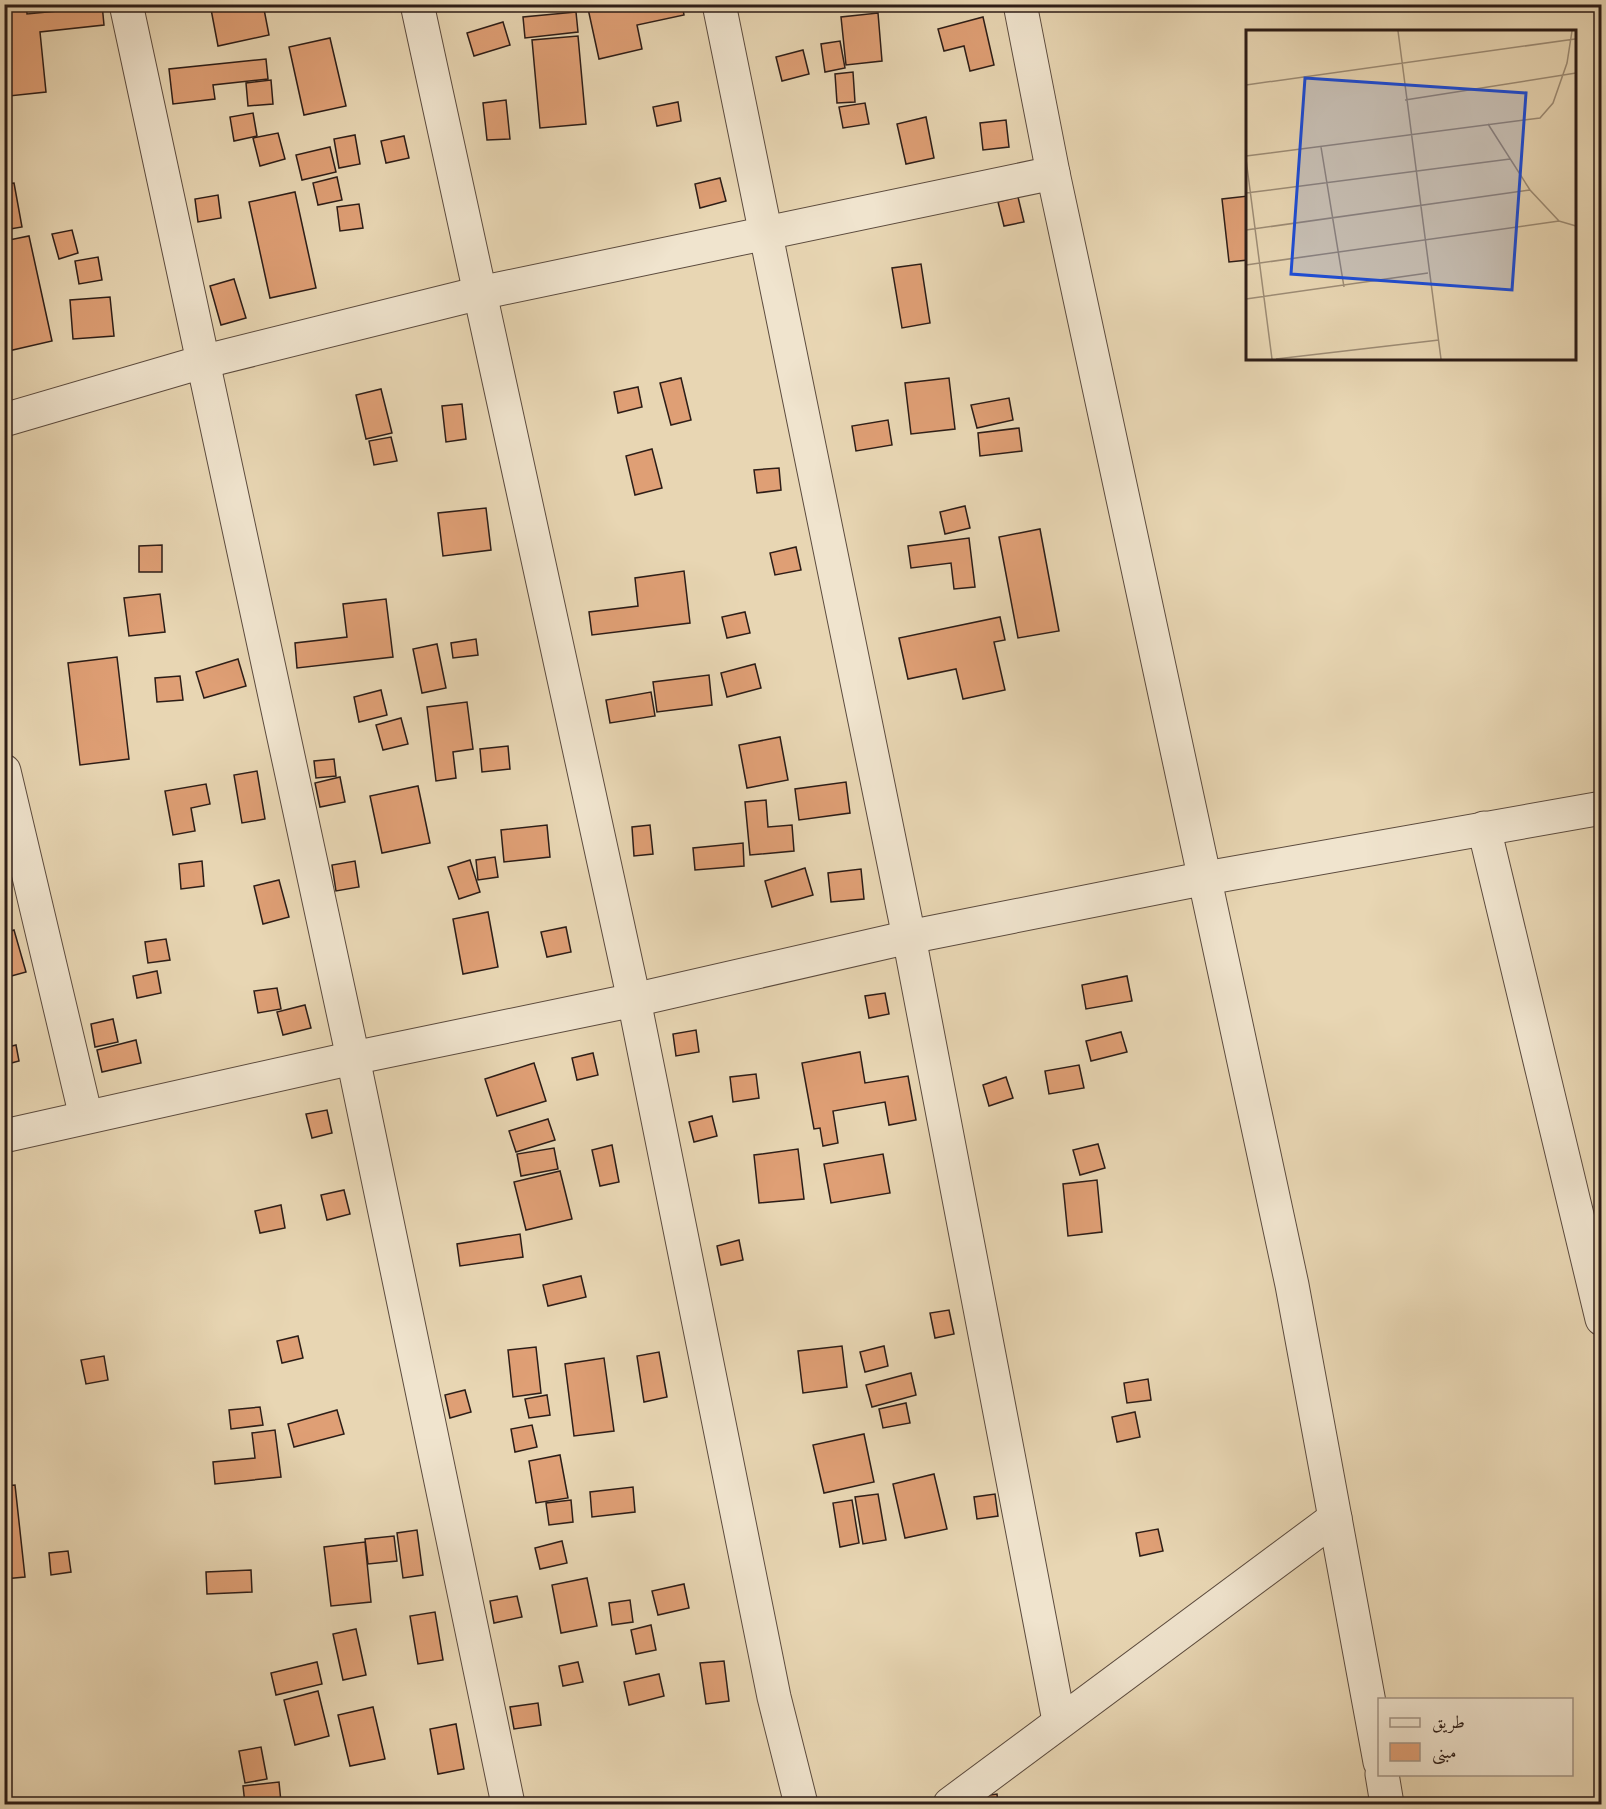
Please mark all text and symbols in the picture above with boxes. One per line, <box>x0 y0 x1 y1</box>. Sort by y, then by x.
inset map <box>1246 30 1576 360</box>
legend <box>1378 1698 1573 1776</box>
text: طريق <box>1432 1710 1465 1734</box>
text: مبنى <box>1432 1740 1457 1765</box>

